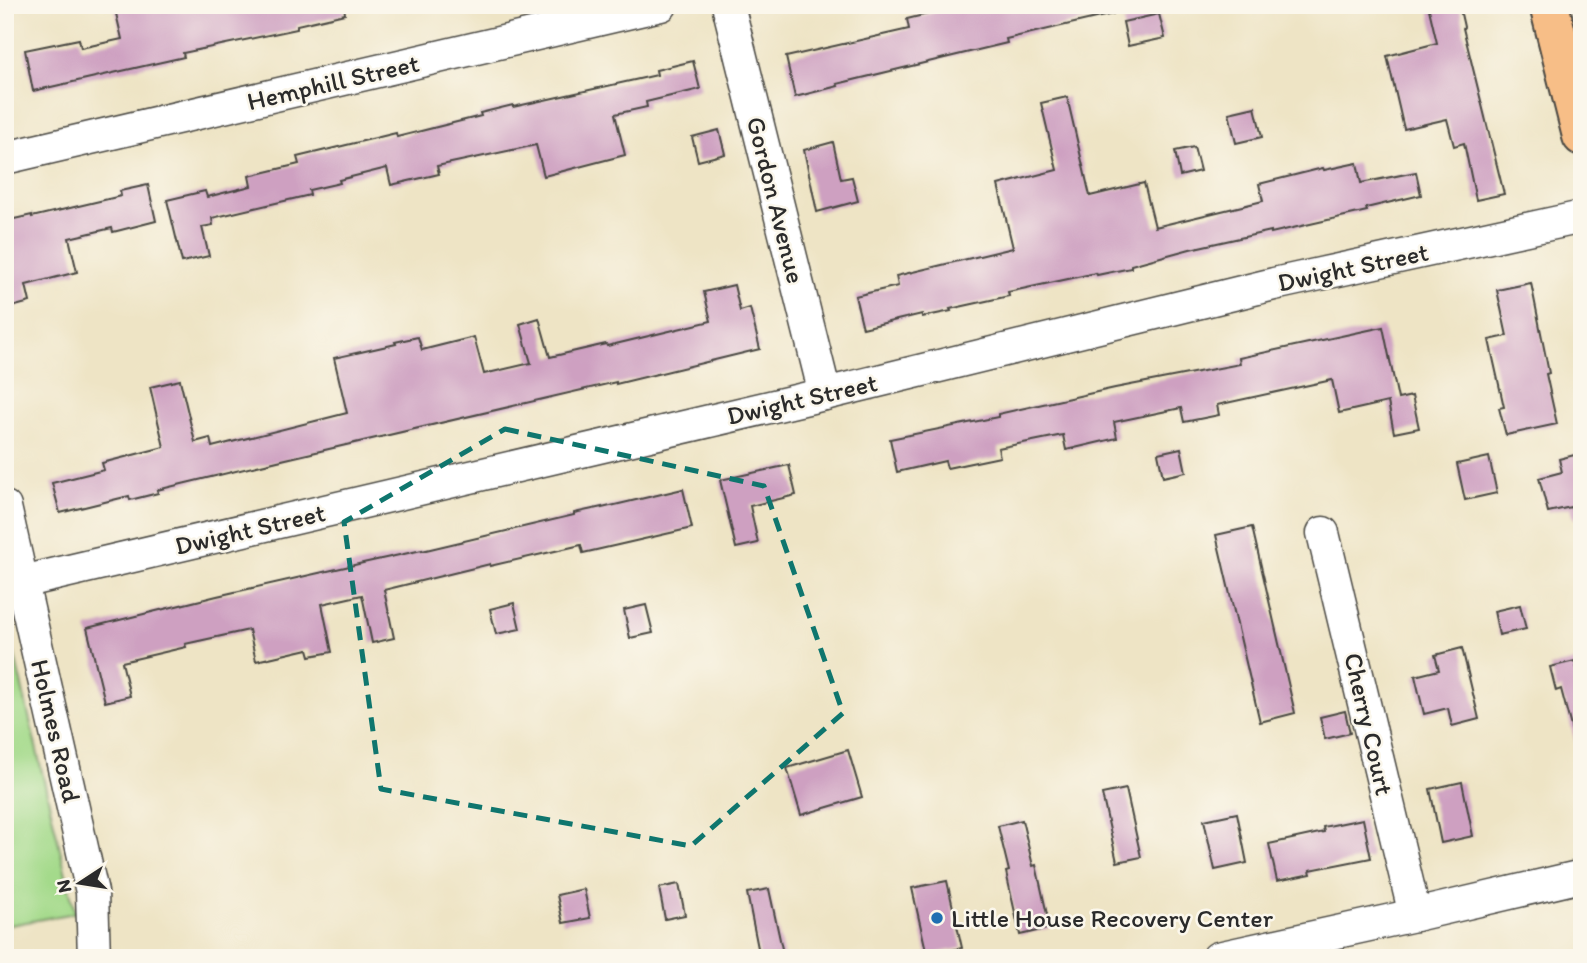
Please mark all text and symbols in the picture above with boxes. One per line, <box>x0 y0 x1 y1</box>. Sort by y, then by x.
street label: Hemphill Street <box>244 47 422 117</box>
street label: Gordon Avenue <box>740 113 812 287</box>
street label: Dwight Street <box>1275 235 1432 299</box>
street label: Dwight Street <box>724 366 881 432</box>
street label: Dwight Street <box>172 496 329 562</box>
street label: Cherry Court <box>1337 650 1401 799</box>
street label: Holmes Road <box>24 656 88 807</box>
north arrow <box>46 848 116 918</box>
text: N <box>51 878 76 895</box>
place label: Little House Recovery Center <box>951 902 1274 934</box>
marker: Little House Recovery Center <box>929 910 945 926</box>

